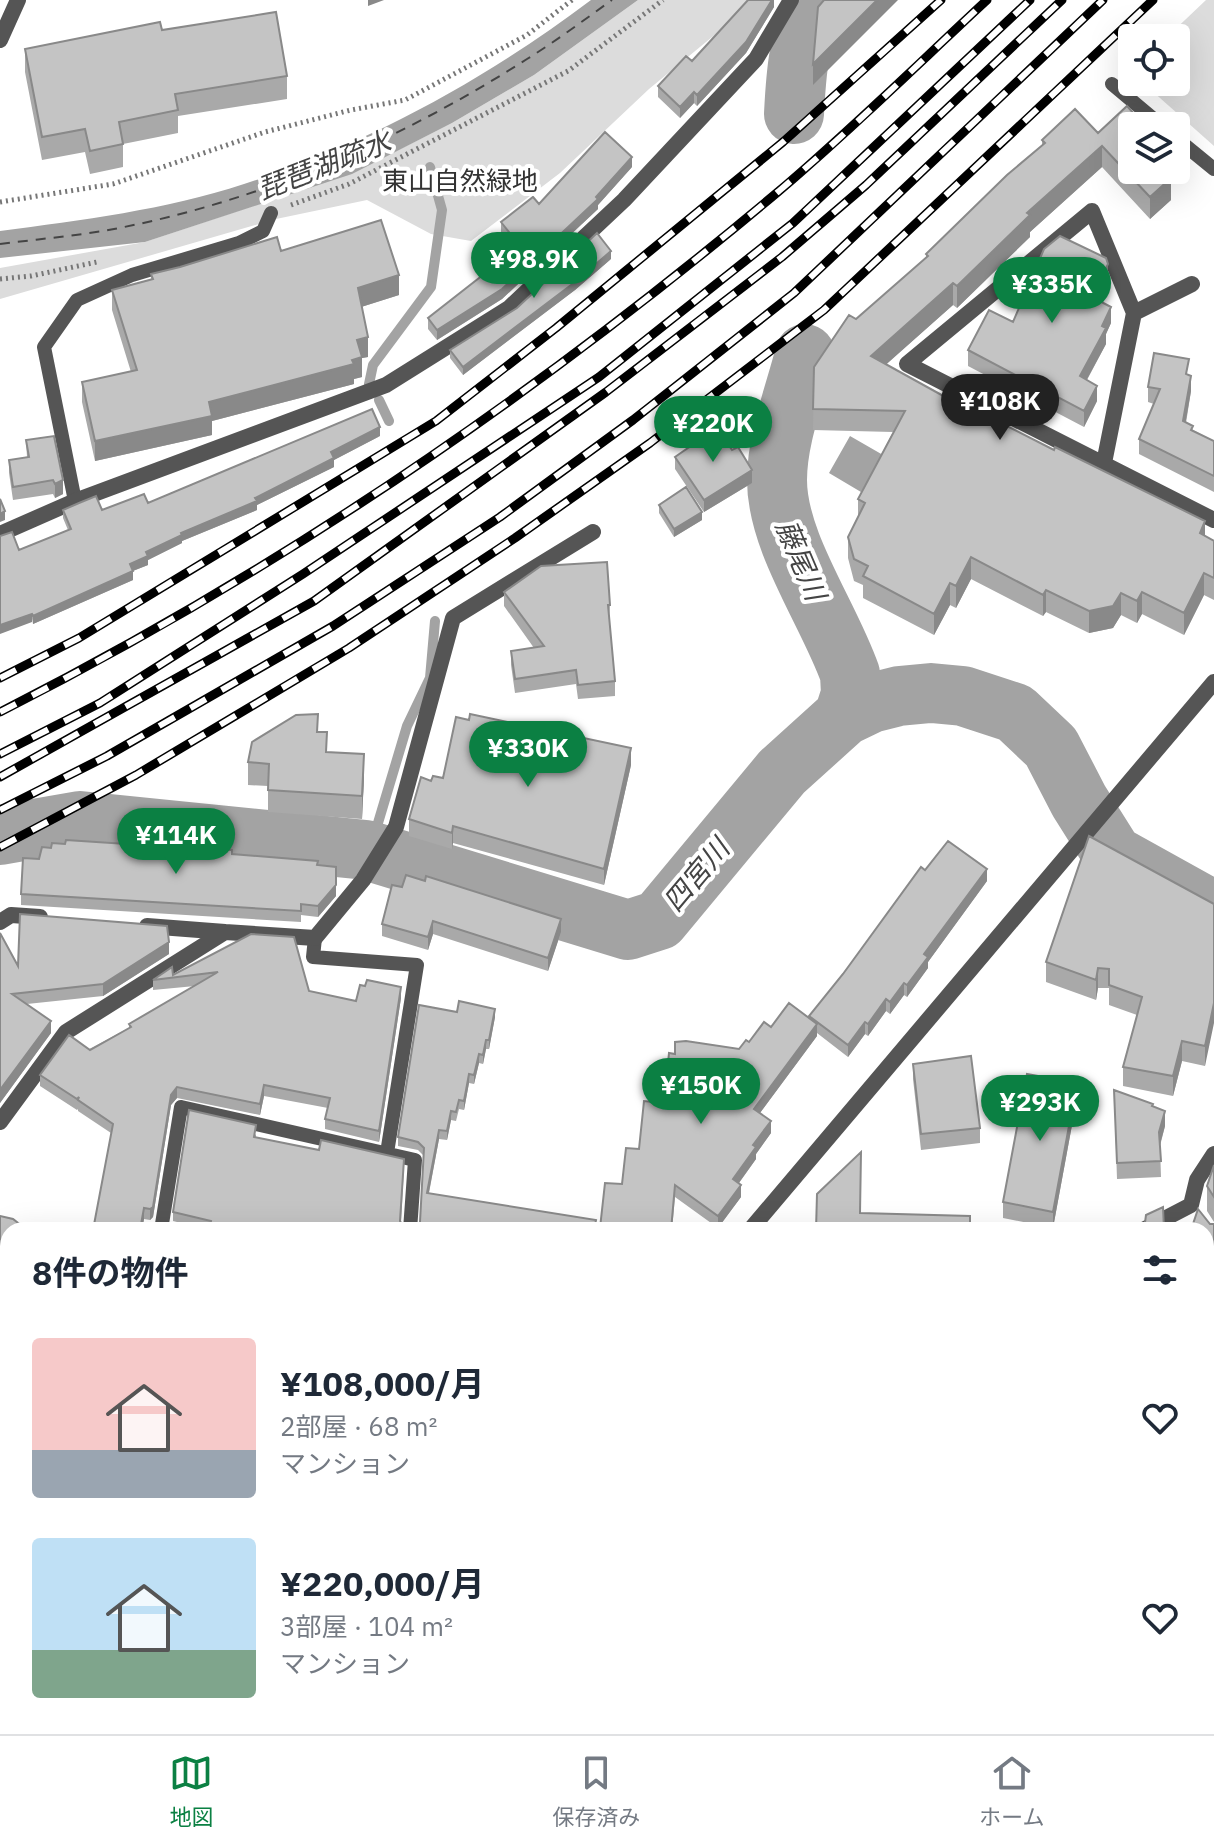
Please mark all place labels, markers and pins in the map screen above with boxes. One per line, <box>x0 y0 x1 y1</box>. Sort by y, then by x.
pin: ¥98.9K <box>469 232 599 300</box>
pin: ¥335K <box>996 257 1108 325</box>
pin: ¥108K <box>944 374 1056 442</box>
pin: ¥220K <box>657 396 769 464</box>
pin: ¥330K <box>472 721 584 789</box>
pin: ¥114K <box>120 808 232 876</box>
pin: ¥150K <box>645 1058 757 1126</box>
pin: ¥293K <box>984 1075 1096 1143</box>

